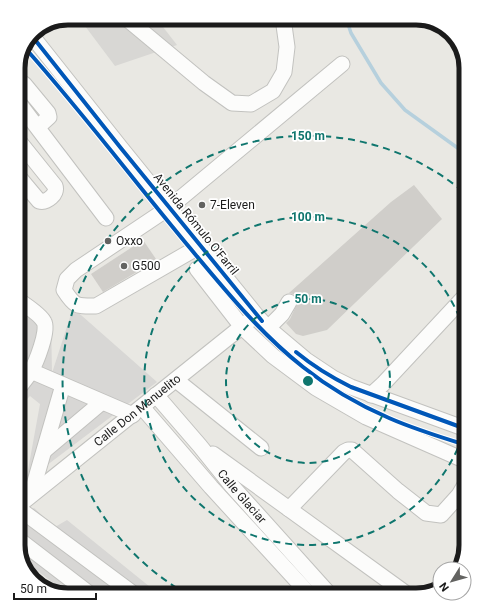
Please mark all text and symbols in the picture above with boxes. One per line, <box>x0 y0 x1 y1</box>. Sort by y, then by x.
text: 150 m <box>291 129 325 143</box>
street label: Avenida Rómulo O'Farril <box>151 170 241 278</box>
place label: 7-Eleven <box>210 198 255 212</box>
marker: 7-Eleven <box>197 200 207 210</box>
text: 100 m <box>291 210 325 224</box>
place label: Oxxo <box>116 234 143 248</box>
marker: Oxxo <box>103 236 113 246</box>
place label: G500 <box>132 259 161 273</box>
marker: G500 <box>119 261 129 271</box>
text: 50 m <box>294 292 322 306</box>
street label: Calle Don Manuelito <box>91 371 184 449</box>
centre of rings <box>301 374 315 388</box>
street label: Calle Glaciar <box>215 467 269 526</box>
north arrow <box>432 561 472 601</box>
scale bar <box>14 575 96 601</box>
text: N <box>437 580 452 594</box>
text: 50 m <box>20 582 47 596</box>

